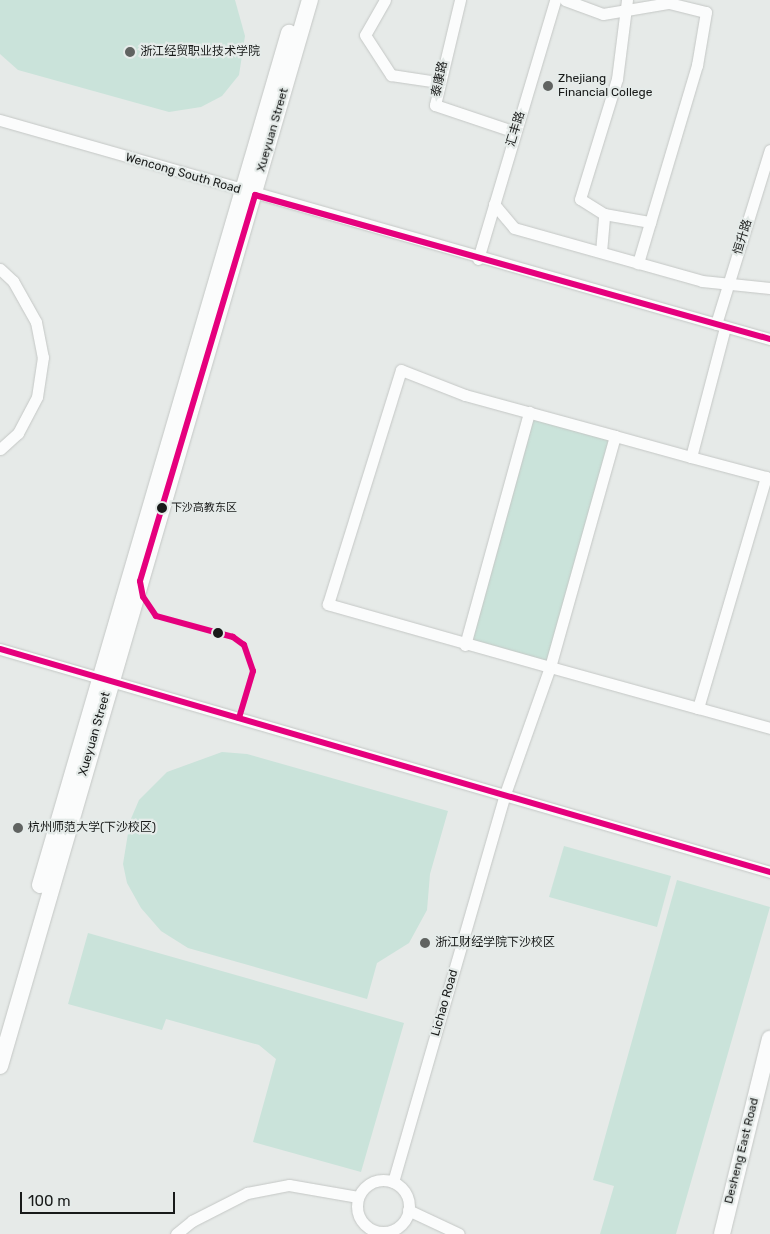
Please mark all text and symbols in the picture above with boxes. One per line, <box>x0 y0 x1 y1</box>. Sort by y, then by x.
place label: 浙江经贸职业技术学院 <box>140 45 260 59</box>
marker: 浙江经贸职业技术学院 <box>124 46 136 58</box>
street label: 泰康路 <box>429 60 451 98</box>
place label: Zhejiang Financial College <box>558 72 652 100</box>
marker: Zhejiang Financial College <box>542 80 554 92</box>
street label: Xueyuan Street <box>254 86 292 174</box>
street label: 汇丰路 <box>504 110 528 148</box>
street label: Wencong South Road <box>124 151 242 197</box>
street label: 恒升路 <box>731 218 755 256</box>
place label: 下沙高教东区 <box>171 501 237 515</box>
marker: 下沙高教东区 <box>157 503 167 513</box>
unlabelled marker <box>213 628 223 638</box>
street label: Xueyuan Street <box>76 690 114 778</box>
place label: 杭州师范大学(下沙校区) <box>28 821 156 835</box>
marker: 杭州师范大学(下沙校区) <box>12 822 24 834</box>
place label: 浙江财经学院下沙校区 <box>435 936 555 950</box>
marker: 浙江财经学院下沙校区 <box>419 937 431 949</box>
street label: Lichao Road <box>429 968 461 1038</box>
street label: Desheng East Road <box>722 1097 762 1205</box>
scale bar <box>22 1182 178 1214</box>
text: 100 m <box>28 1192 70 1210</box>

